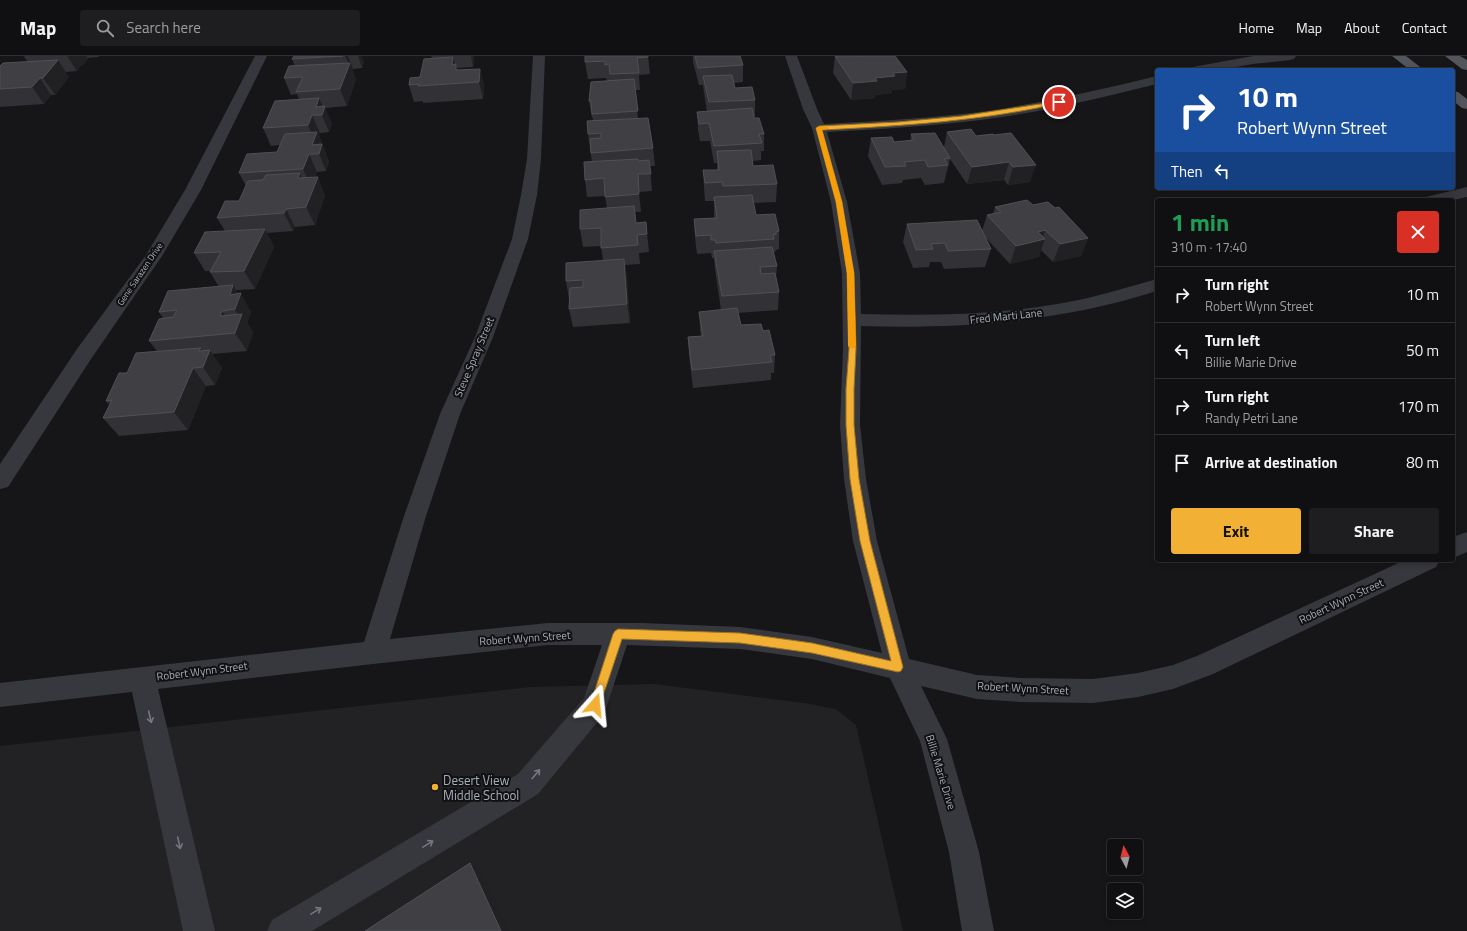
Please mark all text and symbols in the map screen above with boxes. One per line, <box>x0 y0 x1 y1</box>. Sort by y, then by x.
search box <box>80 10 360 46</box>
text: Map <box>20 13 56 42</box>
text: Search here <box>126 16 201 39</box>
icon: search <box>94 17 116 39</box>
text: Home <box>1239 17 1274 38</box>
text: Map <box>1296 17 1322 38</box>
text: About <box>1344 17 1380 38</box>
text: Contact <box>1402 17 1447 38</box>
text: 10 m <box>1237 75 1298 118</box>
icon: right <box>1171 84 1223 136</box>
pin <box>1042 85 1076 119</box>
icon: arrive <box>1048 91 1070 113</box>
text: Robert Wynn Street <box>1237 114 1387 141</box>
text: Then <box>1171 160 1203 183</box>
icon: left <box>1211 160 1233 182</box>
text: 1 min <box>1171 204 1229 240</box>
button: close <box>1397 211 1439 253</box>
text: 310 m · 17:40 <box>1171 237 1247 257</box>
street label: Gene Sarazen Drive <box>114 239 166 308</box>
text: Turn right <box>1205 273 1269 296</box>
text: 10 m <box>1406 283 1439 306</box>
icon: right <box>1171 284 1193 306</box>
text: Robert Wynn Street <box>1205 296 1313 316</box>
street label: Fred Marti Lane <box>969 304 1043 328</box>
street label: Steve Spray Street <box>450 314 498 399</box>
text: Turn left <box>1205 329 1260 352</box>
text: 50 m <box>1406 339 1439 362</box>
icon: left <box>1171 340 1193 362</box>
text: Billie Marie Drive <box>1205 352 1297 372</box>
text: Turn right <box>1205 385 1269 408</box>
text: 170 m <box>1398 395 1439 418</box>
icon: right <box>1171 396 1193 418</box>
text: Randy Petri Lane <box>1205 408 1298 428</box>
text: Arrive at destination <box>1205 451 1338 474</box>
text: 80 m <box>1406 451 1439 474</box>
icon: arrive <box>1171 452 1193 474</box>
button: Exit <box>1171 508 1301 554</box>
button: Share <box>1309 508 1439 554</box>
street label: Robert Wynn Street <box>1296 574 1386 628</box>
street label: Robert Wynn Street <box>479 627 571 649</box>
street label: Robert Wynn Street <box>156 657 249 685</box>
street label: Robert Wynn Street <box>977 678 1069 698</box>
position arrow <box>574 684 616 726</box>
one-way arrow <box>147 710 155 723</box>
street label: Billie Marie Drive <box>922 733 960 812</box>
one-way arrow <box>532 768 541 779</box>
place label: Desert View Middle School <box>443 770 519 805</box>
marker: Desert View Middle School <box>430 782 440 792</box>
one-way arrow <box>175 836 183 849</box>
one-way arrow <box>422 839 434 847</box>
north arrow <box>1107 839 1143 875</box>
map controls <box>1107 839 1143 919</box>
button: layers <box>1107 883 1143 919</box>
one-way arrow <box>310 906 322 914</box>

